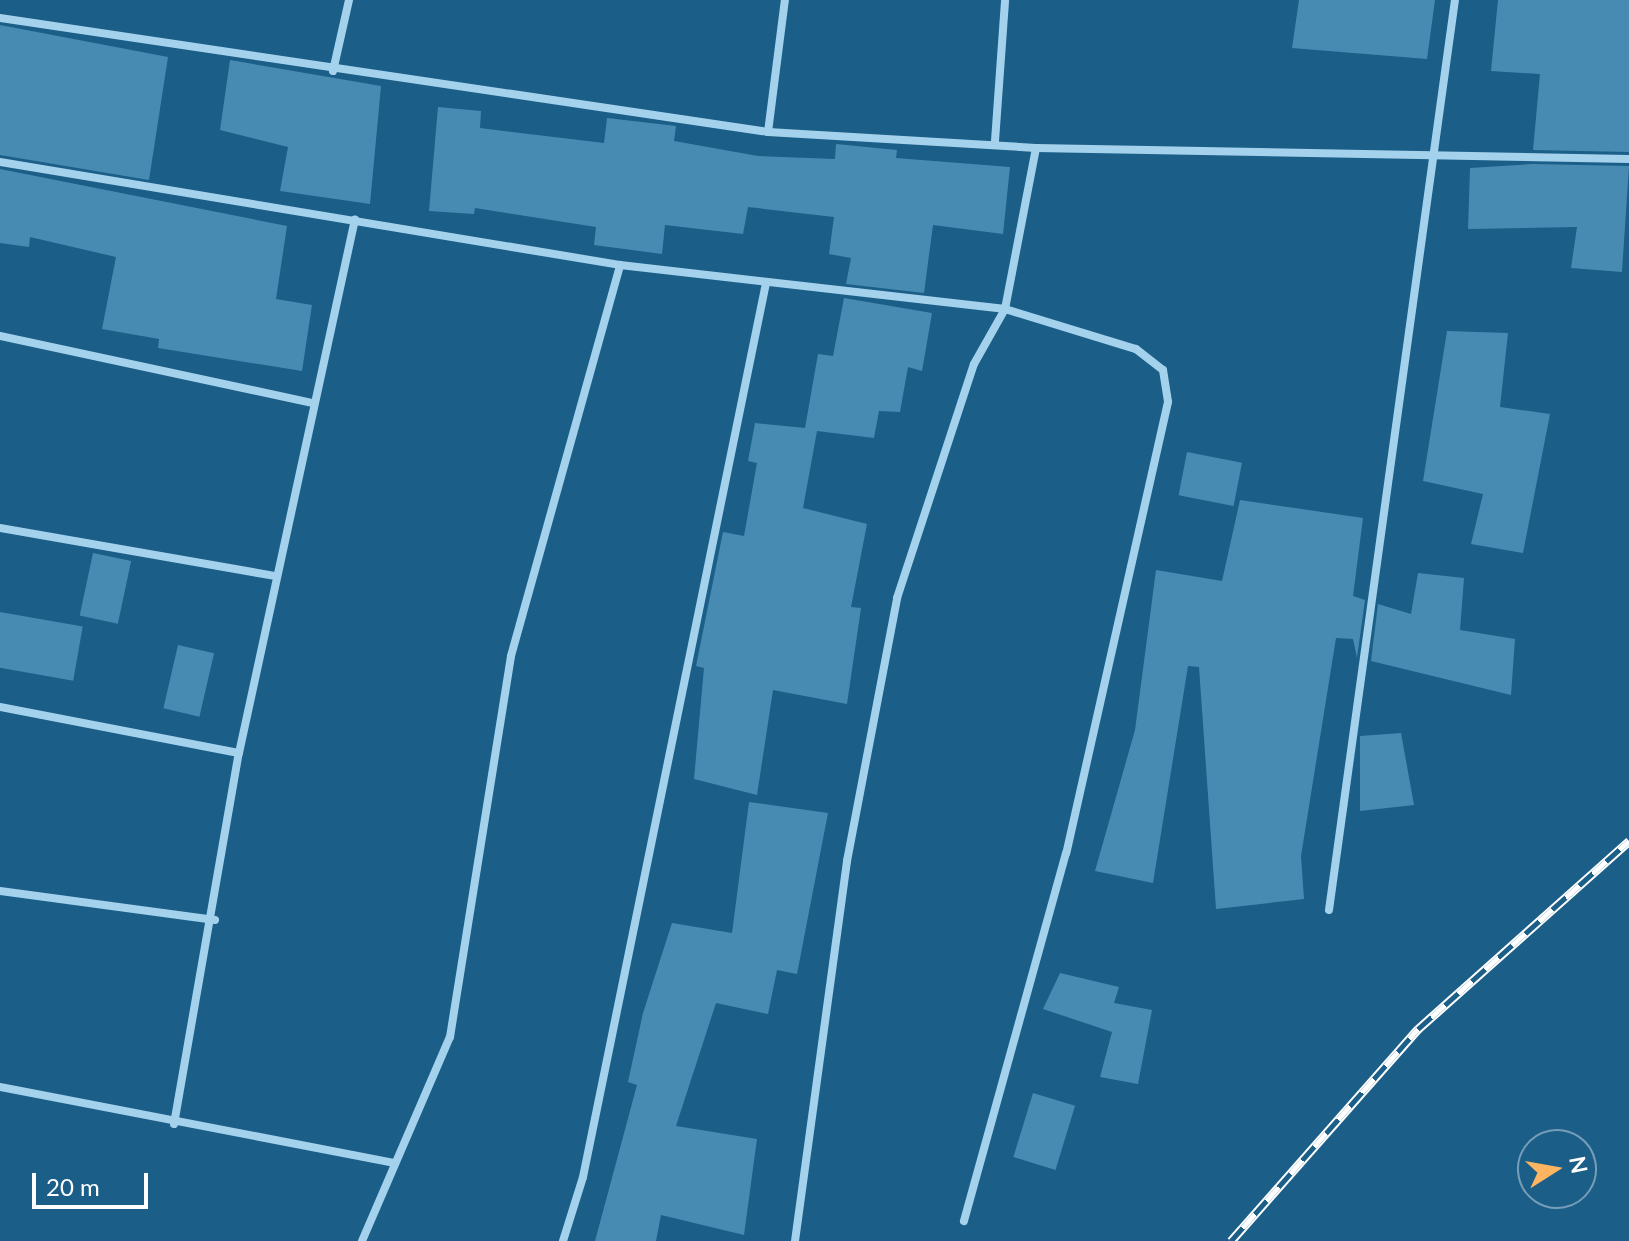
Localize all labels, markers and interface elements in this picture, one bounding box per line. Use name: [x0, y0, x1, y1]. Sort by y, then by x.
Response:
north arrow: [1517, 1129, 1597, 1209]
text: N: [1564, 1154, 1594, 1176]
scale bar: [36, 1157, 152, 1207]
text: 20 m: [46, 1172, 100, 1201]

